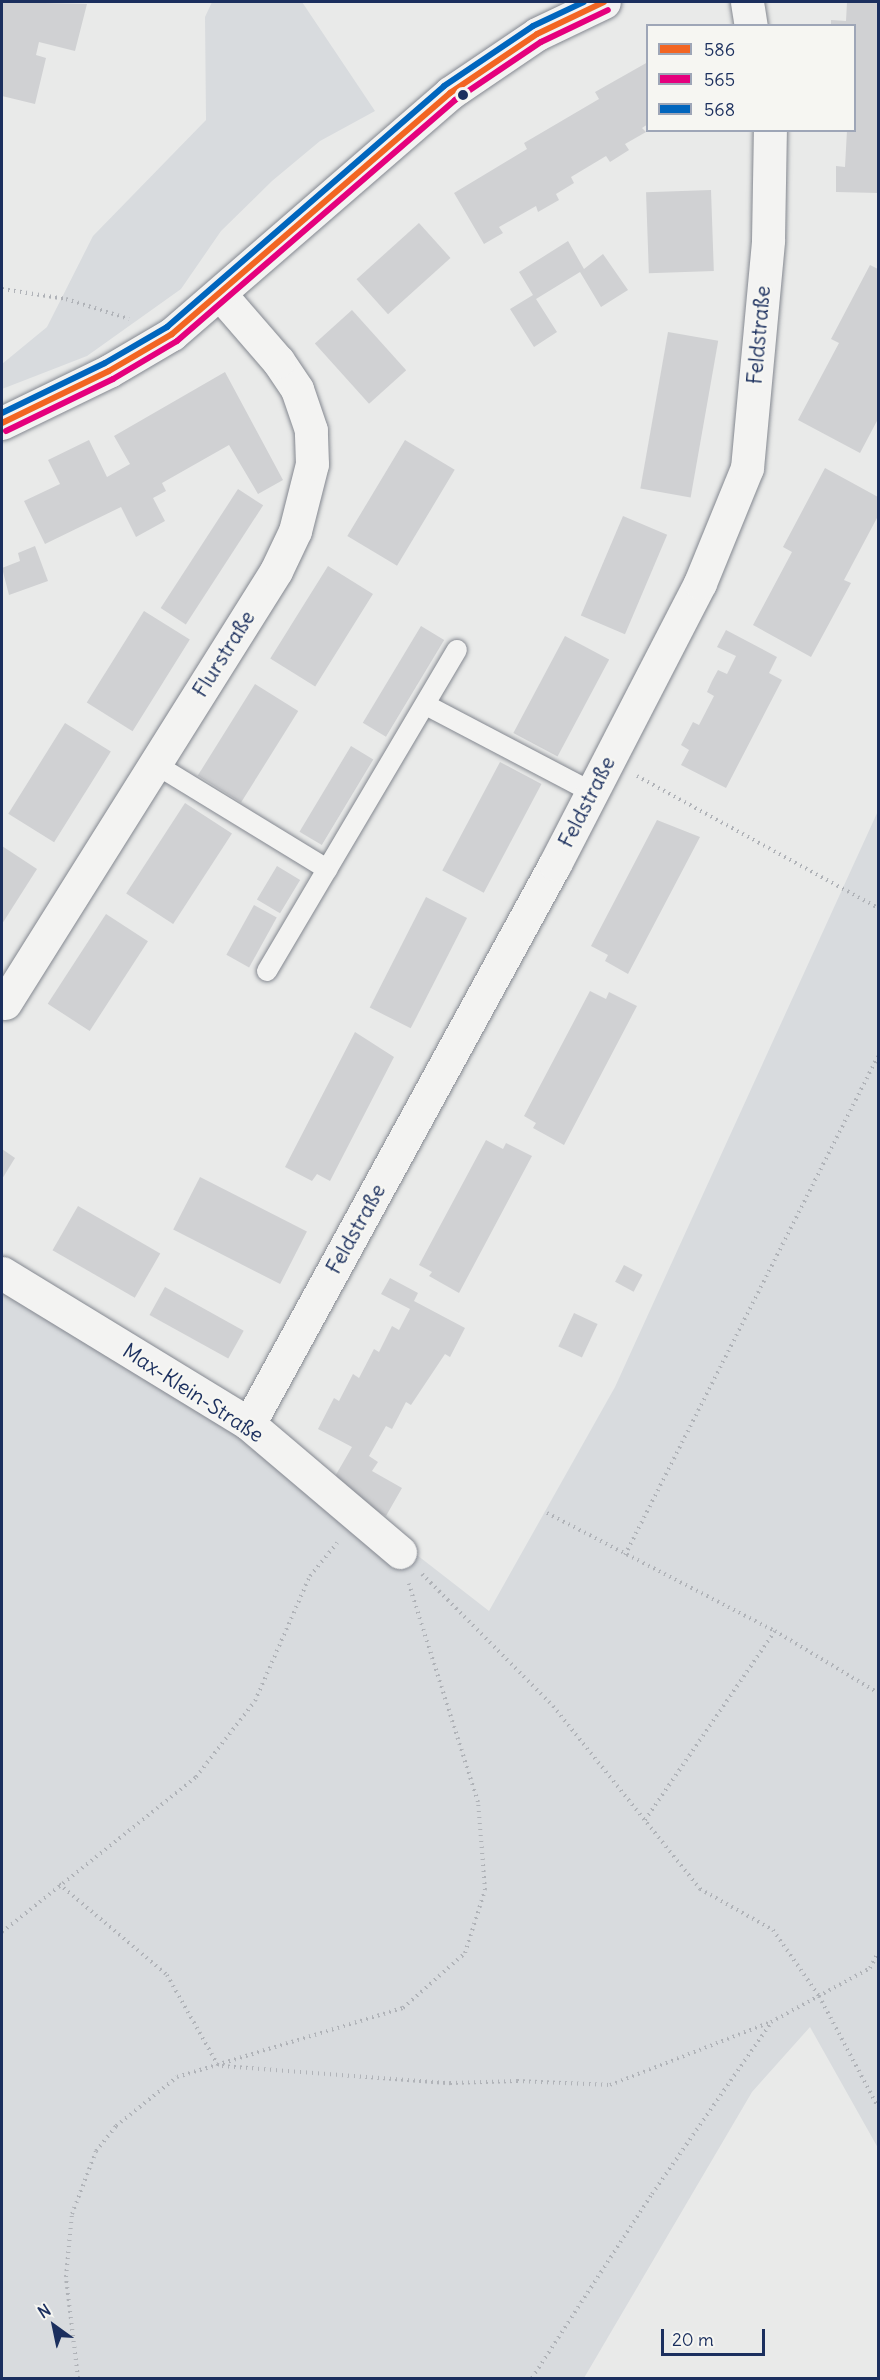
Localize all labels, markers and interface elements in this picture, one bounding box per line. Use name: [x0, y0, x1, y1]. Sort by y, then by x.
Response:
legend: [646, 24, 856, 132]
text: 586: [704, 38, 735, 61]
text: 565: [704, 68, 735, 91]
unlabelled marker: [457, 89, 469, 101]
text: 568: [704, 98, 735, 121]
street label: Feldstraße: [742, 285, 776, 385]
street label: Flurstraße: [188, 606, 260, 702]
street label: Feldstraße: [553, 752, 621, 852]
street label: Feldstraße: [321, 1180, 391, 1278]
street label: Max-Klein-Straße: [118, 1338, 268, 1448]
north arrow: [24, 2296, 84, 2356]
text: N: [34, 2300, 54, 2322]
scale bar: [664, 2317, 768, 2355]
text: 20 m: [672, 2328, 714, 2351]

